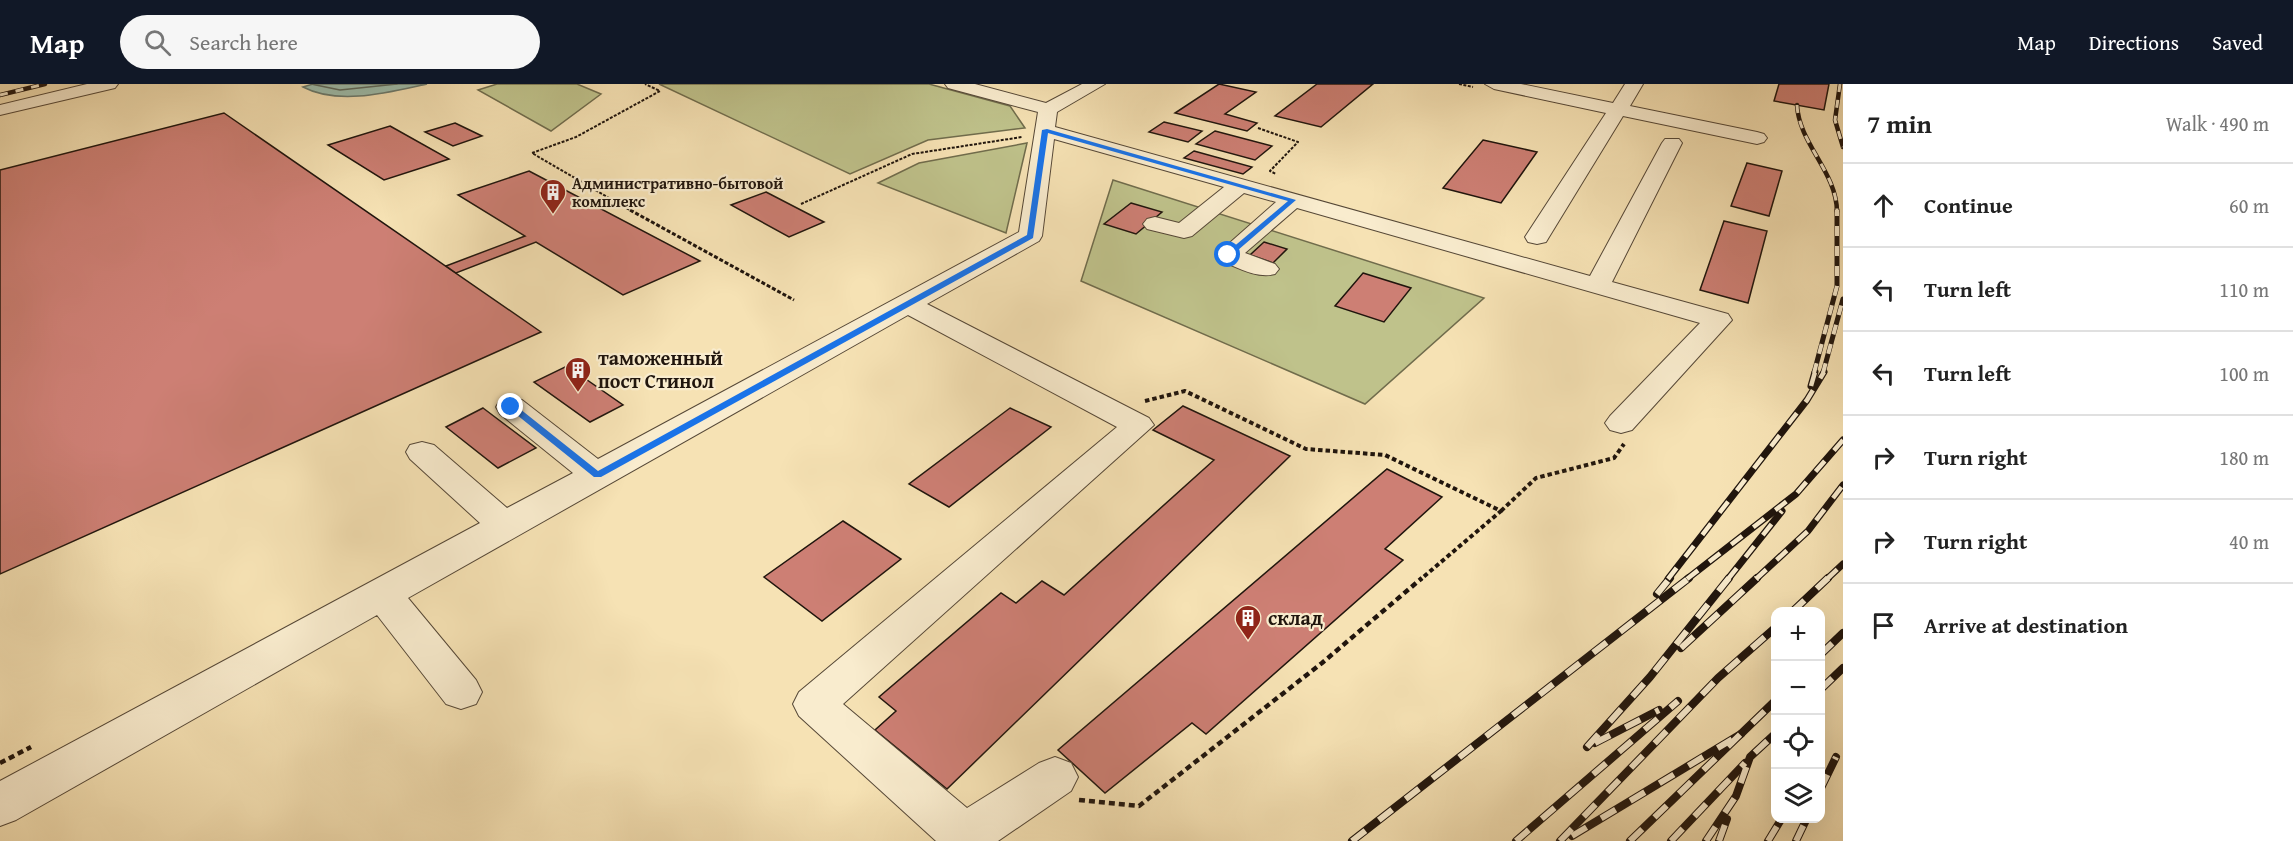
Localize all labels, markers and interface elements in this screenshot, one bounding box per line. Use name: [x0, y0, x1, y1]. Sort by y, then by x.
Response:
search box: [120, 15, 540, 69]
text: Map: [30, 22, 84, 63]
icon: search: [141, 26, 174, 59]
text: Search here: [189, 26, 298, 58]
text: Map: [2017, 27, 2056, 58]
text: Directions: [2089, 27, 2179, 58]
text: Saved: [2212, 27, 2263, 58]
text: 7 min: [1867, 104, 1932, 143]
text: Walk · 490 m: [2166, 109, 2269, 138]
place label: Административно-бытовой комплекс: [572, 171, 783, 213]
building icon: Административно-бытовой комплекс: [538, 177, 568, 215]
icon: ahead: [1867, 189, 1900, 222]
text: Continue: [1924, 189, 2013, 221]
text: 60 m: [2229, 191, 2269, 220]
route start: [1214, 241, 1240, 267]
icon: left: [1867, 273, 1900, 306]
text: Turn left: [1924, 273, 2011, 305]
text: 110 m: [2219, 275, 2269, 304]
place label: таможенный пост Стинол: [598, 343, 723, 395]
building icon: таможенный пост Стинол: [563, 355, 593, 393]
icon: left: [1867, 357, 1900, 390]
text: Turn left: [1924, 357, 2011, 389]
text: 100 m: [2219, 359, 2269, 388]
route end: [497, 393, 523, 419]
icon: right: [1867, 441, 1900, 474]
text: Turn right: [1924, 441, 2027, 473]
text: 180 m: [2219, 443, 2269, 472]
icon: right: [1867, 525, 1900, 558]
text: Turn right: [1924, 525, 2027, 557]
text: 40 m: [2229, 527, 2269, 556]
building icon: склад: [1233, 603, 1263, 641]
place label: склад: [1268, 603, 1323, 632]
map controls: [1771, 607, 1825, 823]
button: +: [1771, 607, 1825, 661]
icon: arrive: [1867, 609, 1900, 642]
text: Arrive at destination: [1924, 609, 2128, 641]
button: −: [1771, 661, 1825, 715]
button: locate: [1771, 715, 1825, 769]
button: layers: [1771, 769, 1825, 823]

